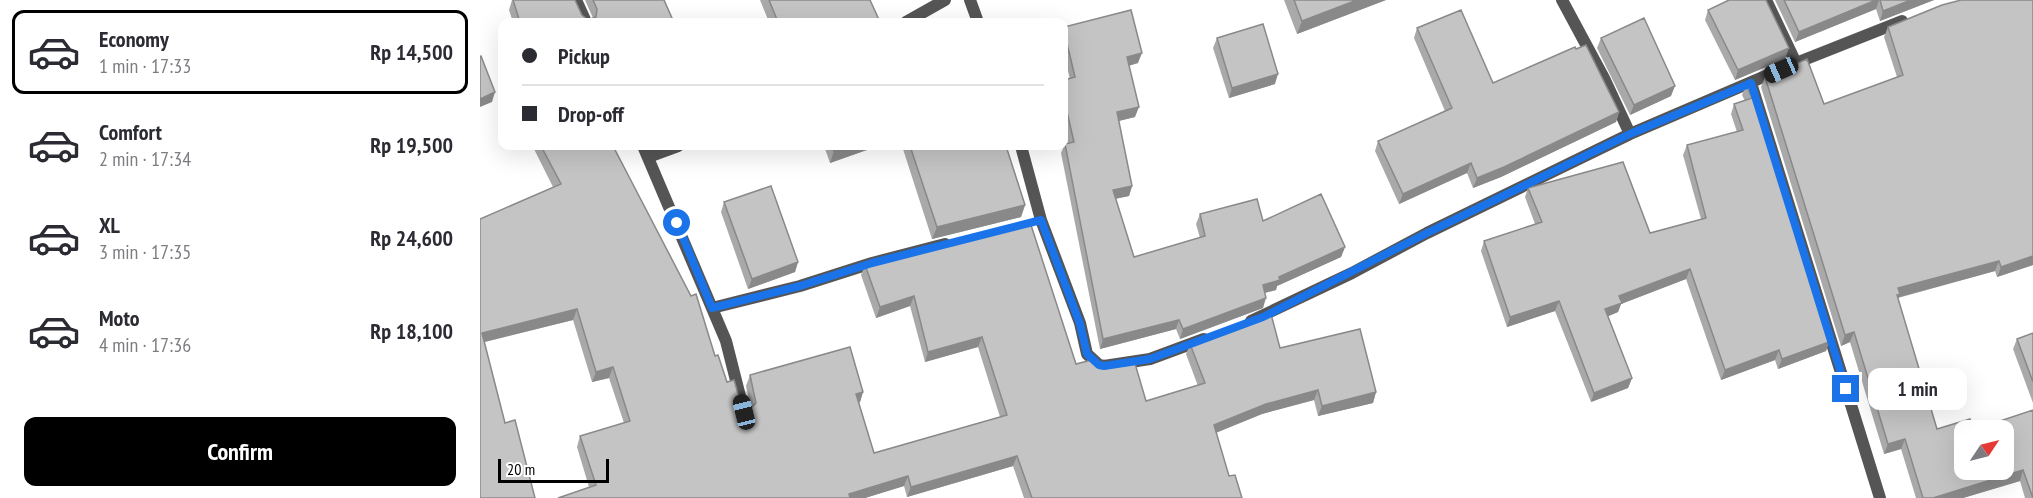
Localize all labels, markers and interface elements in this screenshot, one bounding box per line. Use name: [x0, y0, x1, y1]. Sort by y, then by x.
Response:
icon: car: [27, 25, 81, 79]
text: Economy: [99, 25, 169, 53]
text: Rp 14,500: [370, 38, 453, 66]
text: Pickup: [558, 42, 610, 70]
text: 1 min · 17:33: [99, 53, 191, 79]
car: [1761, 54, 1801, 86]
text: Drop-off: [558, 100, 624, 128]
icon: car: [27, 118, 81, 172]
text: Comfort: [99, 118, 162, 146]
text: Rp 19,500: [370, 131, 453, 159]
text: 2 min · 17:34: [99, 146, 191, 172]
route start: [663, 209, 690, 236]
icon: car: [27, 211, 81, 265]
text: XL: [99, 211, 120, 239]
text: Rp 24,600: [370, 224, 453, 252]
text: 3 min · 17:35: [99, 239, 191, 265]
icon: car: [27, 304, 81, 358]
text: Moto: [99, 304, 140, 332]
text: Rp 18,100: [370, 317, 453, 345]
text: 4 min · 17:36: [99, 332, 191, 358]
callout: 1 min: [1867, 368, 1966, 410]
route end: [1832, 375, 1859, 402]
text: 1 min: [1897, 376, 1938, 402]
car: [731, 392, 757, 432]
button: Confirm: [24, 417, 456, 486]
north arrow: [1954, 420, 2014, 480]
map controls: [1954, 420, 2014, 480]
scale bar: [498, 456, 609, 484]
text: 20 m: [507, 459, 535, 479]

